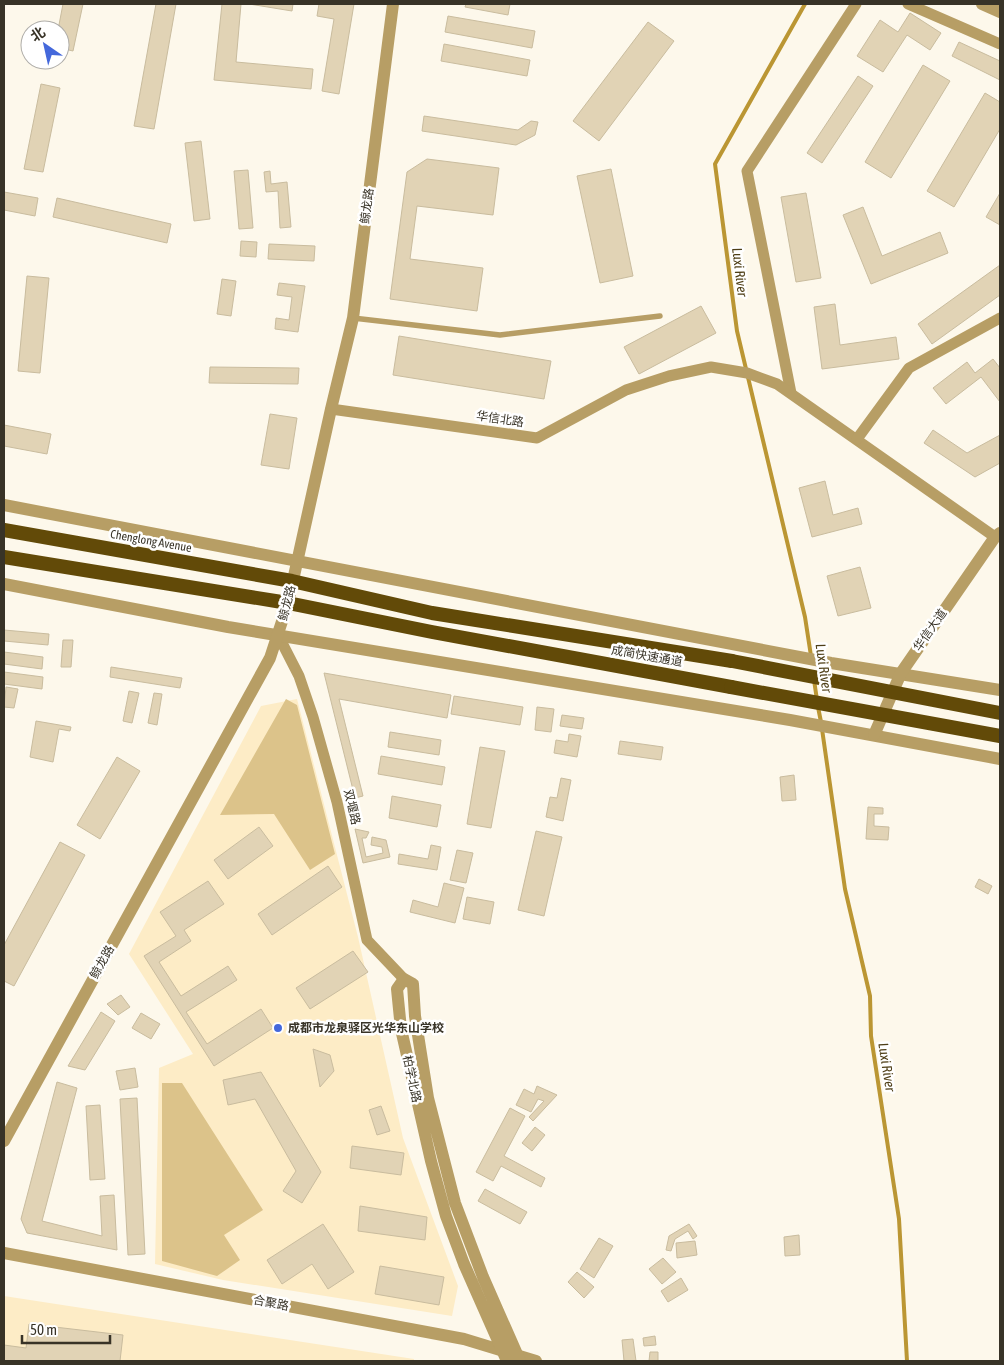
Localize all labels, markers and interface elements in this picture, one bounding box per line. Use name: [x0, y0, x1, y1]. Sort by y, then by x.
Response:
north arrow: [20, 20, 70, 70]
text: 北: [27, 24, 48, 45]
street label: 鲸龙路: [358, 187, 376, 225]
water label: Luxi River: [729, 247, 751, 298]
street label: 华信北路: [475, 409, 525, 429]
street label: Chenglong Avenue: [109, 527, 193, 555]
street label: 鲸龙路: [276, 584, 298, 622]
street label: 华信大道: [910, 606, 950, 654]
water label: Luxi River: [813, 642, 835, 694]
street label: 成简快速通道: [610, 643, 684, 669]
street label: 双堰路: [341, 788, 363, 826]
street label: 鲸龙路: [87, 943, 117, 981]
place label: 成都市龙泉驿区光华东山学校: [288, 1021, 444, 1035]
marker: 成都市龙泉驿区光华东山学校: [272, 1022, 284, 1034]
water label: Luxi River: [875, 1041, 899, 1093]
street label: 柏学北路: [400, 1054, 424, 1104]
street label: 合聚路: [252, 1293, 290, 1313]
scale bar: [22, 1312, 110, 1344]
text: 50 m: [30, 1321, 57, 1338]

